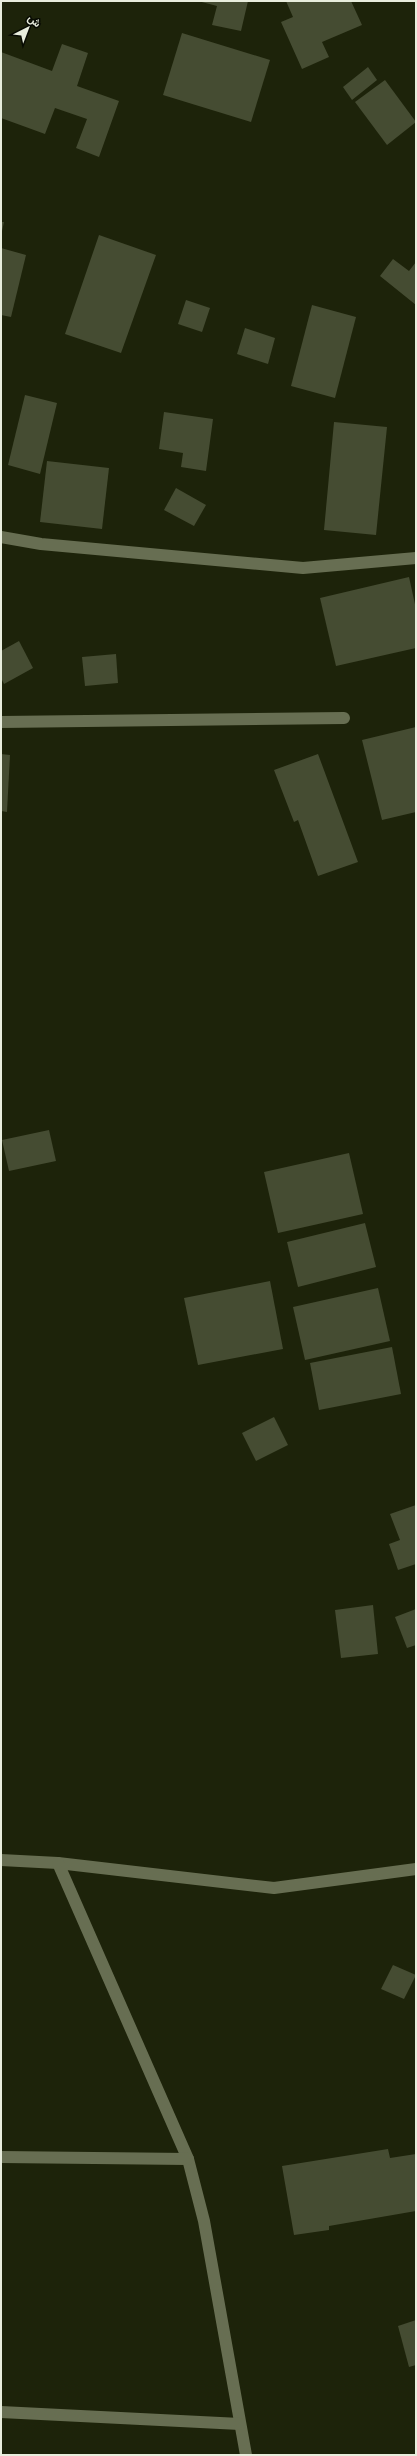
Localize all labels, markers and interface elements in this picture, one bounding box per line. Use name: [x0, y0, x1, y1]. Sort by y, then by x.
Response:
north arrow: [8, 8, 48, 48]
text: ش: [25, 11, 44, 30]

